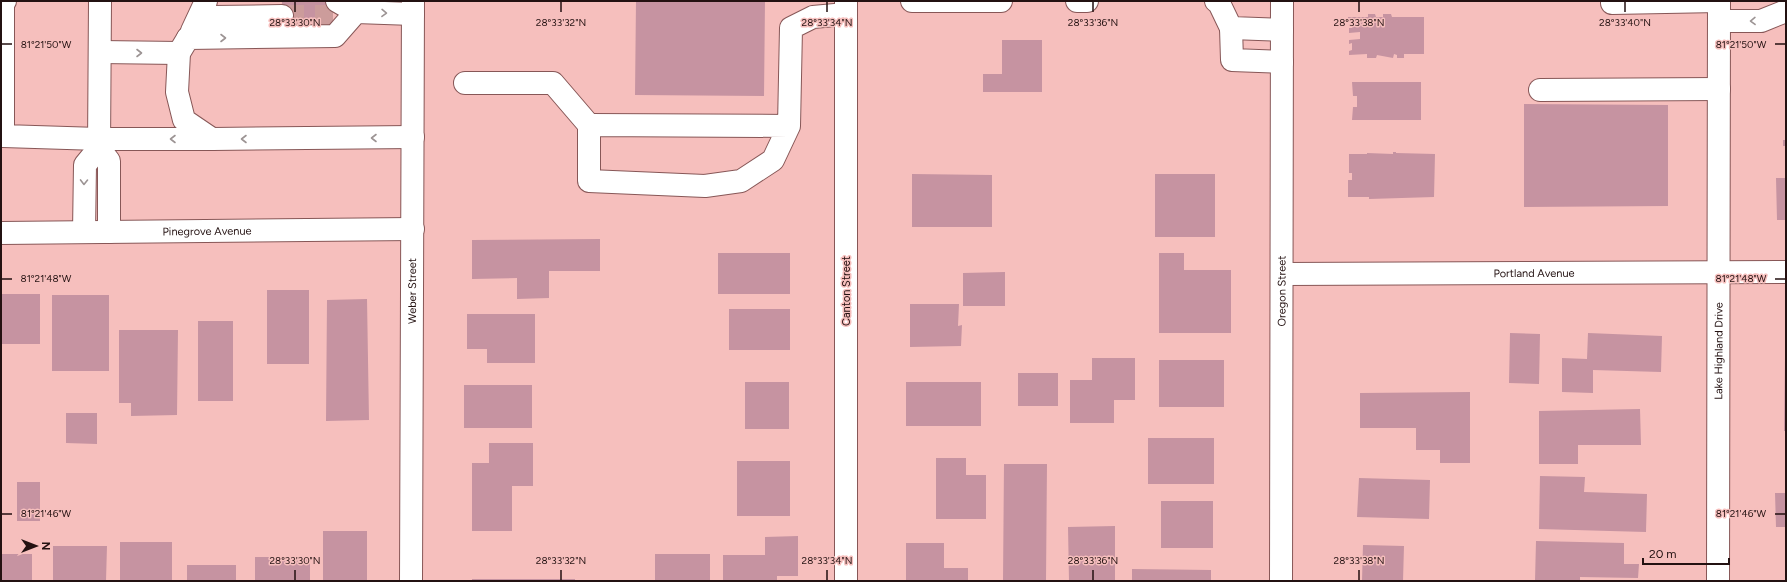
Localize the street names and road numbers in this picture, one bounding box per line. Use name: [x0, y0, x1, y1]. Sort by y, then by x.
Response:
street label: Pinegrove Avenue: [162, 225, 252, 238]
street label: Canton Street: [840, 256, 853, 326]
street label: Oregon Street: [1275, 256, 1289, 326]
street label: Weber Street: [406, 258, 419, 324]
street label: Portland Avenue: [1493, 267, 1575, 280]
street label: Lake Highland Drive: [1712, 302, 1725, 400]

